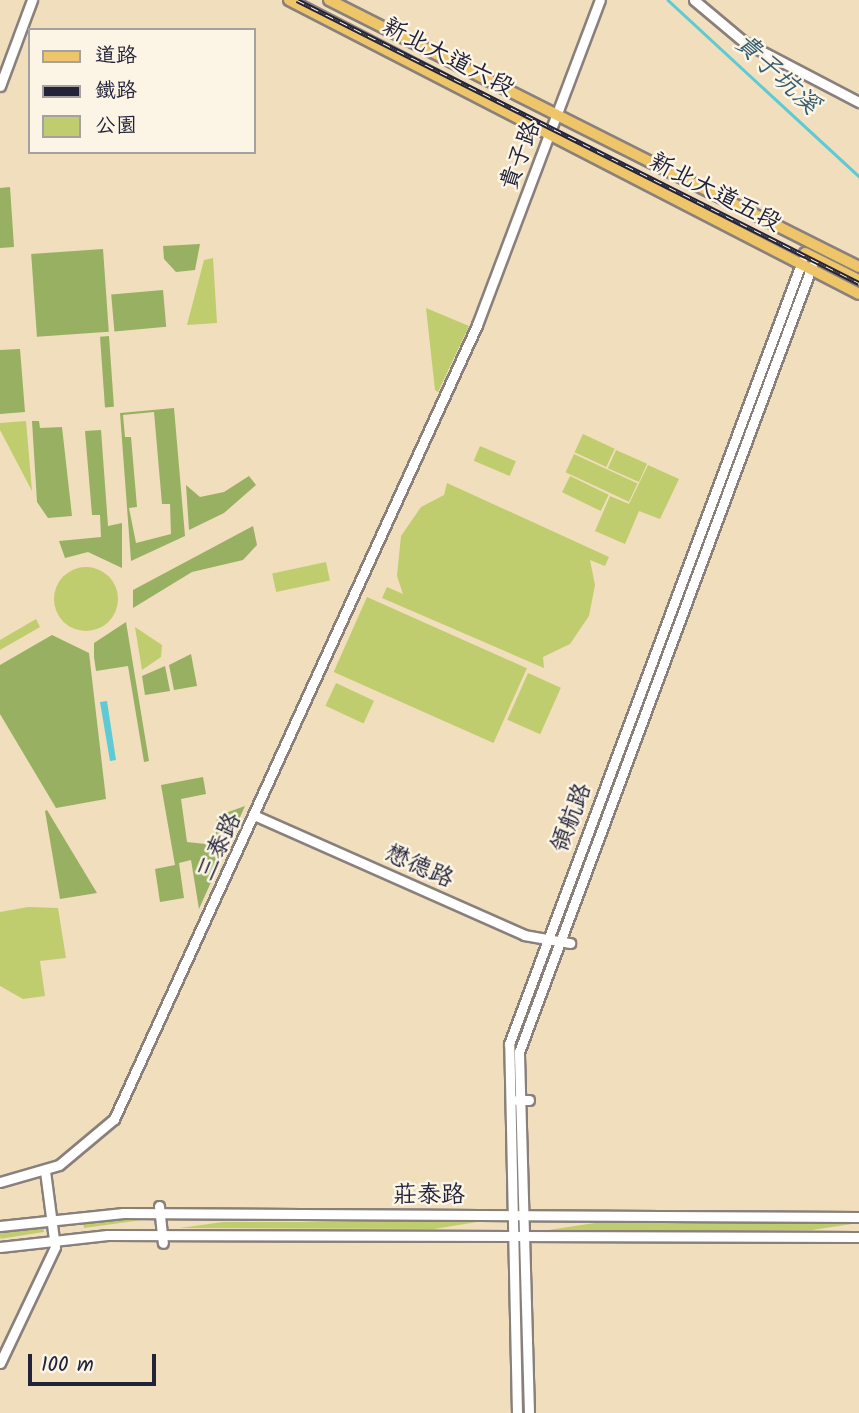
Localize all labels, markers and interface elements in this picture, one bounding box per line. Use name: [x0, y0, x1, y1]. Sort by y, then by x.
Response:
street label: 新北大道六段: [377, 12, 519, 104]
legend: [28, 28, 256, 154]
water label: 貴子坑溪: [727, 28, 825, 122]
text: 道路: [95, 40, 137, 73]
text: 鐵路: [95, 75, 137, 108]
text: 公園: [95, 110, 137, 143]
street label: 貴子路: [495, 117, 547, 195]
street label: 新北大道五段: [644, 147, 786, 239]
street label: 領航路: [546, 779, 598, 857]
street label: 三泰路: [192, 808, 248, 886]
street label: 懋德路: [380, 839, 458, 895]
street label: 莊泰路: [393, 1182, 465, 1210]
scale bar: [32, 1340, 159, 1384]
text: 100 m: [41, 1349, 94, 1382]

